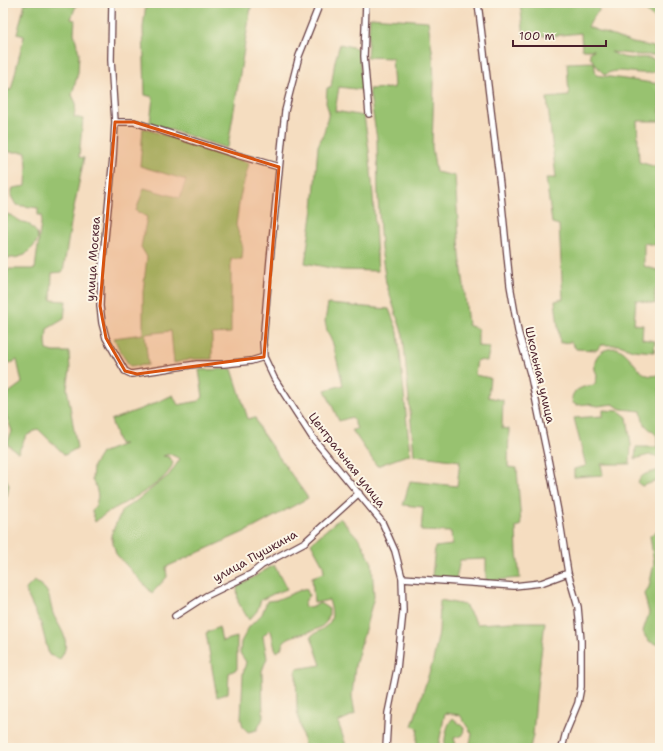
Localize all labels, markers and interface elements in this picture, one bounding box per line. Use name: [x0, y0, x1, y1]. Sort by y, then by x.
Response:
scale bar: [513, 22, 606, 48]
text: 100 m: [519, 28, 555, 44]
street label: улица Москва: [82, 215, 104, 302]
street label: Школьная улица: [521, 325, 559, 425]
street label: Центральная улица: [305, 409, 390, 511]
street label: улица Пушкина: [210, 526, 301, 586]

